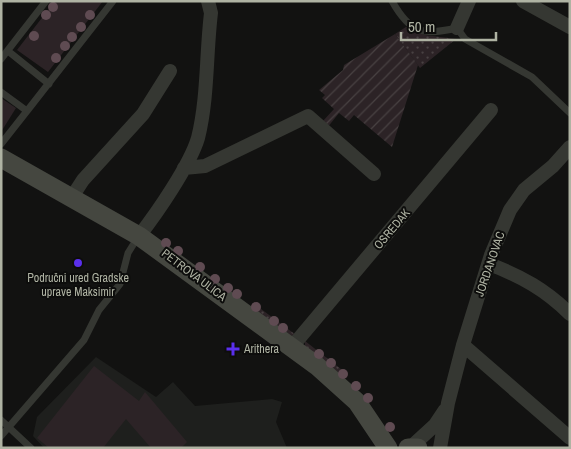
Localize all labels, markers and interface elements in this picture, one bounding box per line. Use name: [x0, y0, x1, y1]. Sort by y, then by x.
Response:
scale bar: [401, 10, 496, 42]
text: 50 m: [408, 16, 435, 37]
street label: OSREDAK: [370, 205, 414, 253]
street label: JORDANOVAC: [471, 229, 509, 299]
street label: PETROVA ULICA: [158, 245, 230, 305]
marker: Područni ured Gradske uprave Maksimir: [72, 257, 84, 269]
place label: Područni ured Gradske uprave Maksimir: [27, 270, 129, 300]
place label: Arithera: [243, 341, 280, 357]
marker: Arithera: [226, 342, 240, 356]

